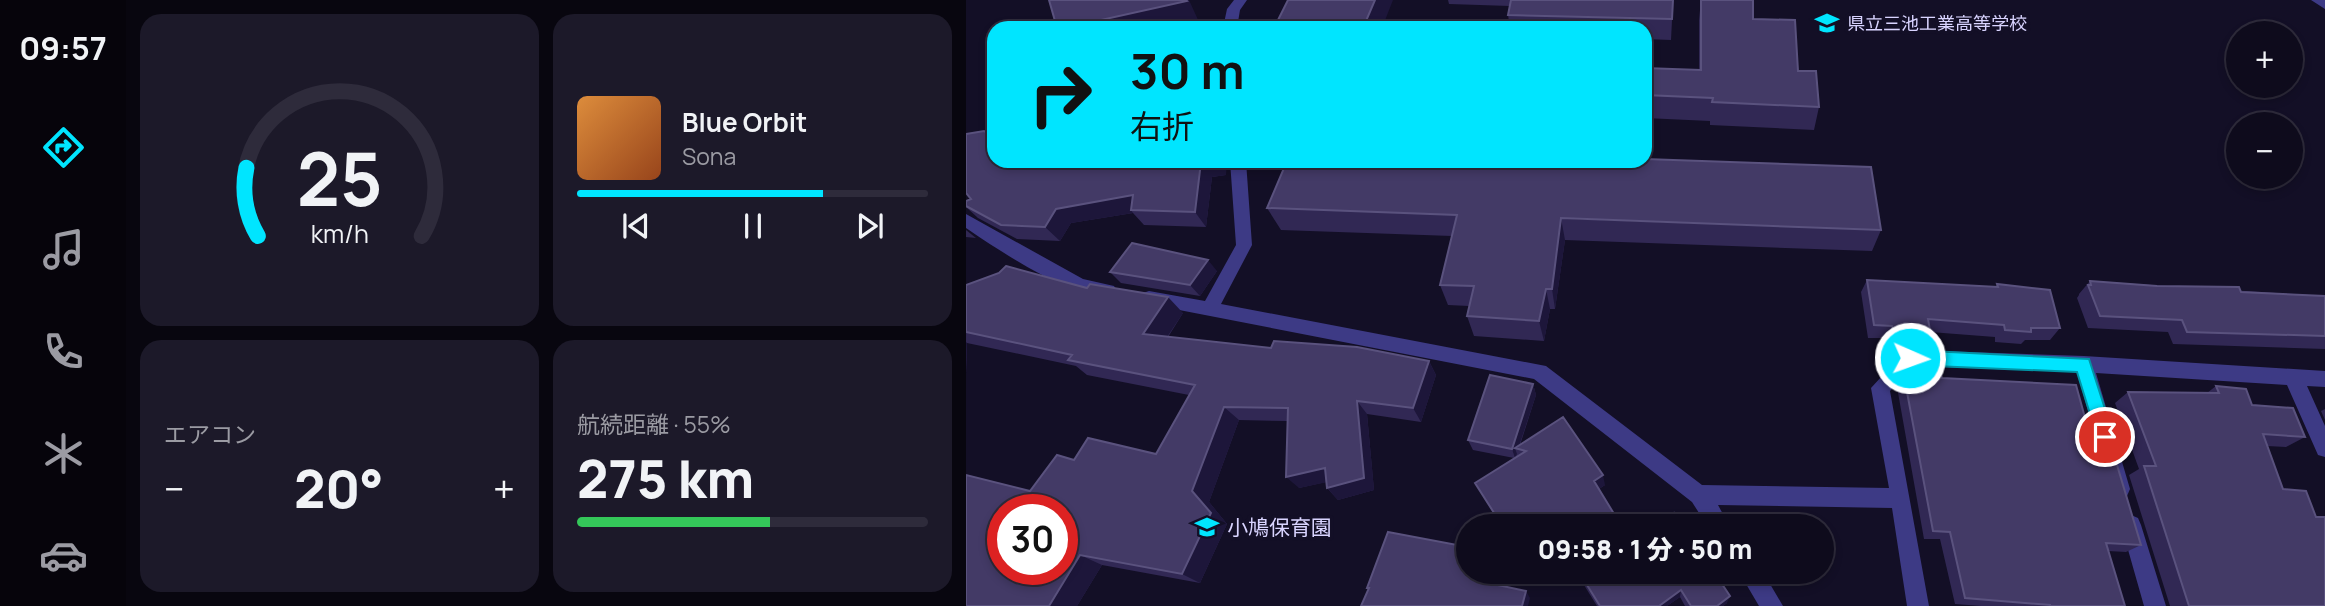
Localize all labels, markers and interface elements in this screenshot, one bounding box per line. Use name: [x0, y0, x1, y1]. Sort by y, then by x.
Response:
school or university icon: 県立三池工業高等学校: [1813, 9, 1841, 37]
place label: 県立三池工業高等学校: [1847, 11, 2027, 35]
map controls: [2226, 21, 2303, 189]
button: +: [2226, 21, 2303, 98]
text: 09:57: [19, 26, 107, 70]
text: 30 m: [1130, 37, 1245, 104]
icon: right: [1015, 49, 1106, 140]
text: Blue Orbit: [682, 104, 807, 140]
text: 右折: [1130, 104, 1194, 148]
button: −: [2226, 112, 2303, 189]
icon: directions: [39, 123, 88, 172]
text: 25: [296, 129, 383, 229]
text: Sona: [682, 140, 736, 172]
icon: previous: [617, 207, 655, 245]
icon: pause: [734, 207, 772, 245]
icon: next: [851, 207, 889, 245]
text: km/h: [310, 216, 369, 251]
icon: music: [39, 225, 88, 274]
position arrow: [1873, 321, 1947, 395]
icon: phone: [39, 327, 88, 376]
pin: [2075, 407, 2135, 467]
text: 航続距離 · 55%: [577, 408, 731, 440]
text: エアコン: [164, 418, 256, 450]
icon: arrive: [2086, 418, 2124, 456]
icon: climate: [39, 429, 88, 478]
text: 275 km: [577, 443, 754, 514]
text: 20°: [294, 453, 384, 524]
text: −: [164, 462, 185, 514]
text: +: [493, 462, 515, 514]
speed limit sign: 30: [987, 494, 1078, 585]
school or university icon: 小鳩保育園: [1193, 513, 1221, 541]
place label: 小鳩保育園: [1227, 513, 1332, 541]
icon: car: [39, 531, 88, 580]
text: 09:58 · 1 分 · 50 m: [1538, 531, 1752, 567]

